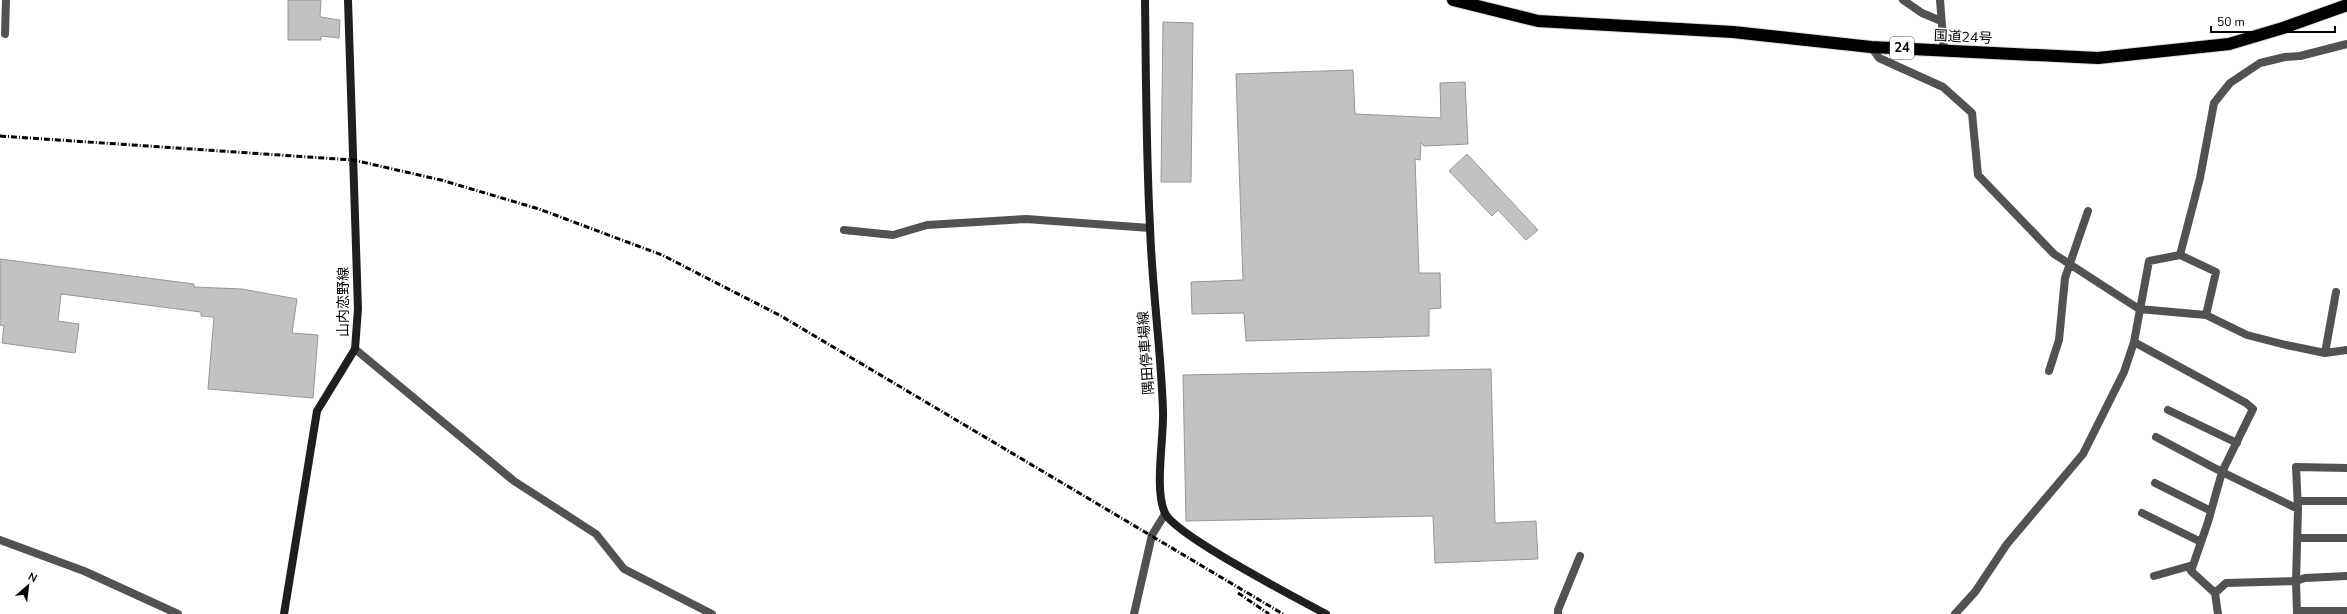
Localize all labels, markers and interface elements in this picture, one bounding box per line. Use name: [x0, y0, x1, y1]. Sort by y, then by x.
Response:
scale bar: [2211, 8, 2335, 34]
text: 50 m: [2217, 14, 2245, 30]
street label: 国道24号: [1933, 26, 1993, 48]
road number: 24: [1890, 37, 1914, 59]
street label: 山内恋野線: [334, 267, 353, 337]
street label: 隅田停車場線: [1134, 310, 1158, 396]
north arrow: [8, 566, 48, 606]
text: N: [25, 569, 40, 586]

